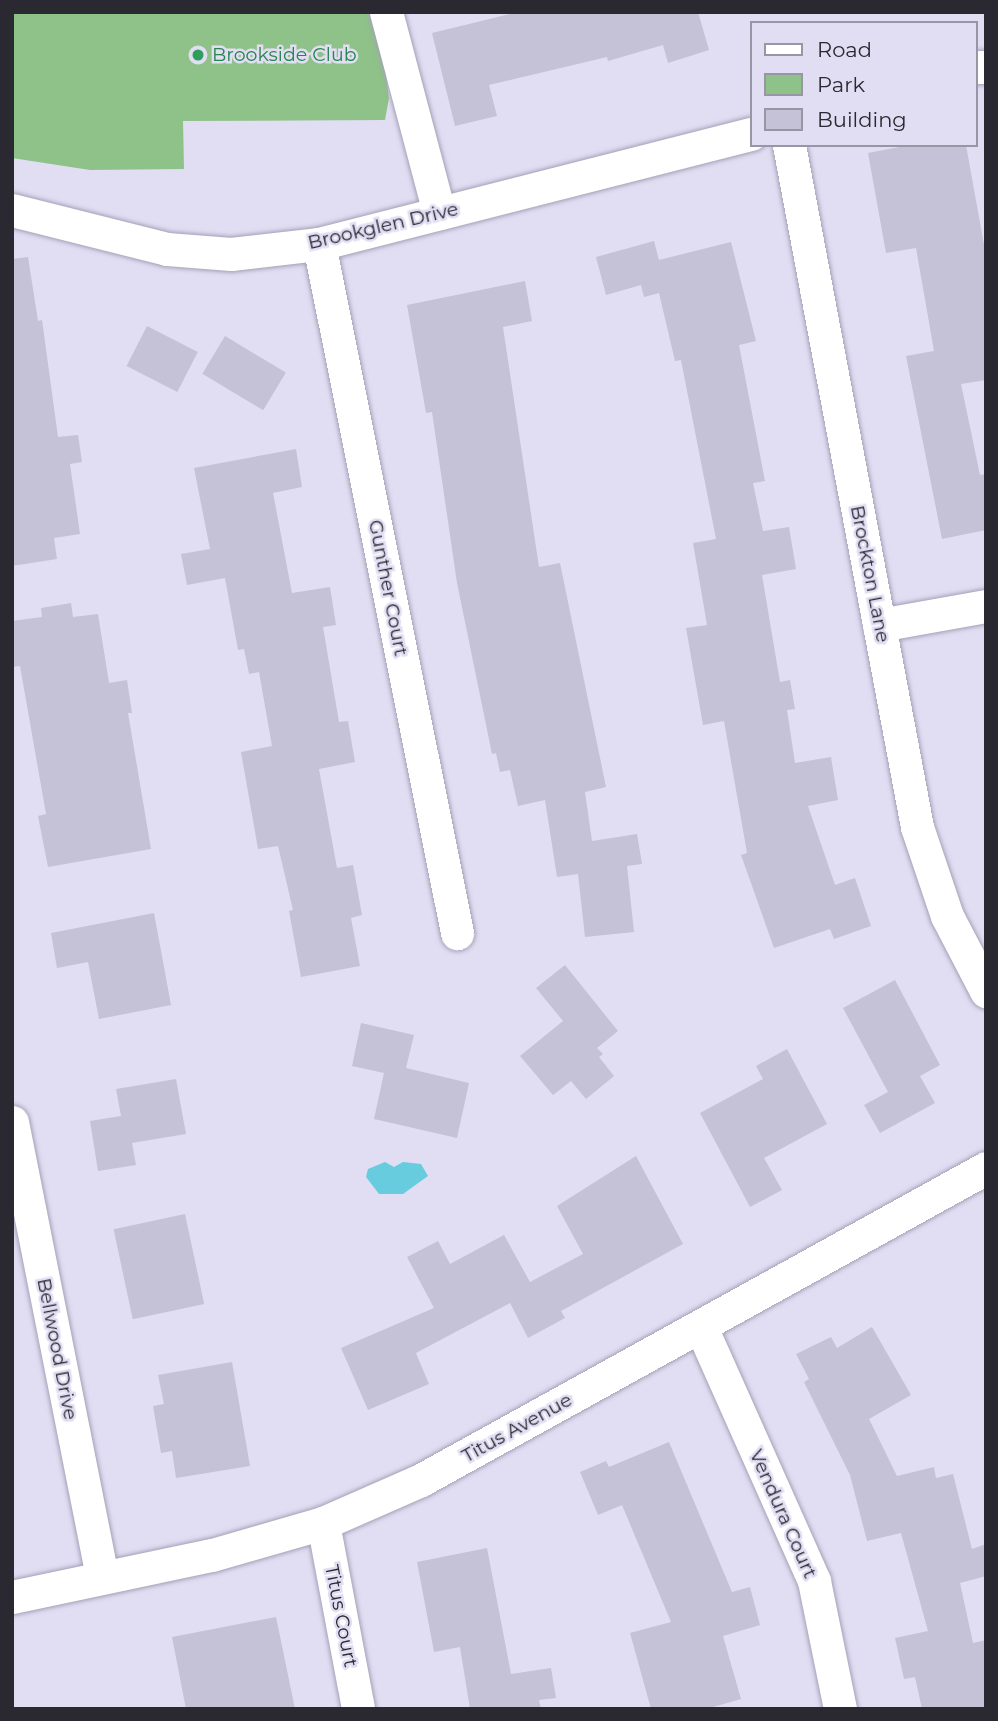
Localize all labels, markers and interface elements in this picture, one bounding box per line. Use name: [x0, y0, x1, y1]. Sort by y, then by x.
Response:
legend: [750, 21, 977, 147]
text: Road: [817, 37, 872, 62]
place label: Brookside Club: [212, 44, 357, 66]
marker: Brookside Club: [190, 47, 206, 63]
text: Park: [817, 72, 865, 97]
text: Building: [817, 107, 907, 132]
street label: Brookglen Drive: [306, 198, 460, 254]
street label: Brockton Lane: [846, 503, 894, 645]
street label: Gunther Court: [364, 518, 412, 658]
street label: Bellwood Drive: [32, 1276, 82, 1422]
street label: Titus Avenue: [458, 1388, 576, 1468]
street label: Vendura Court: [744, 1446, 822, 1582]
street label: Titus Court: [320, 1563, 362, 1669]

